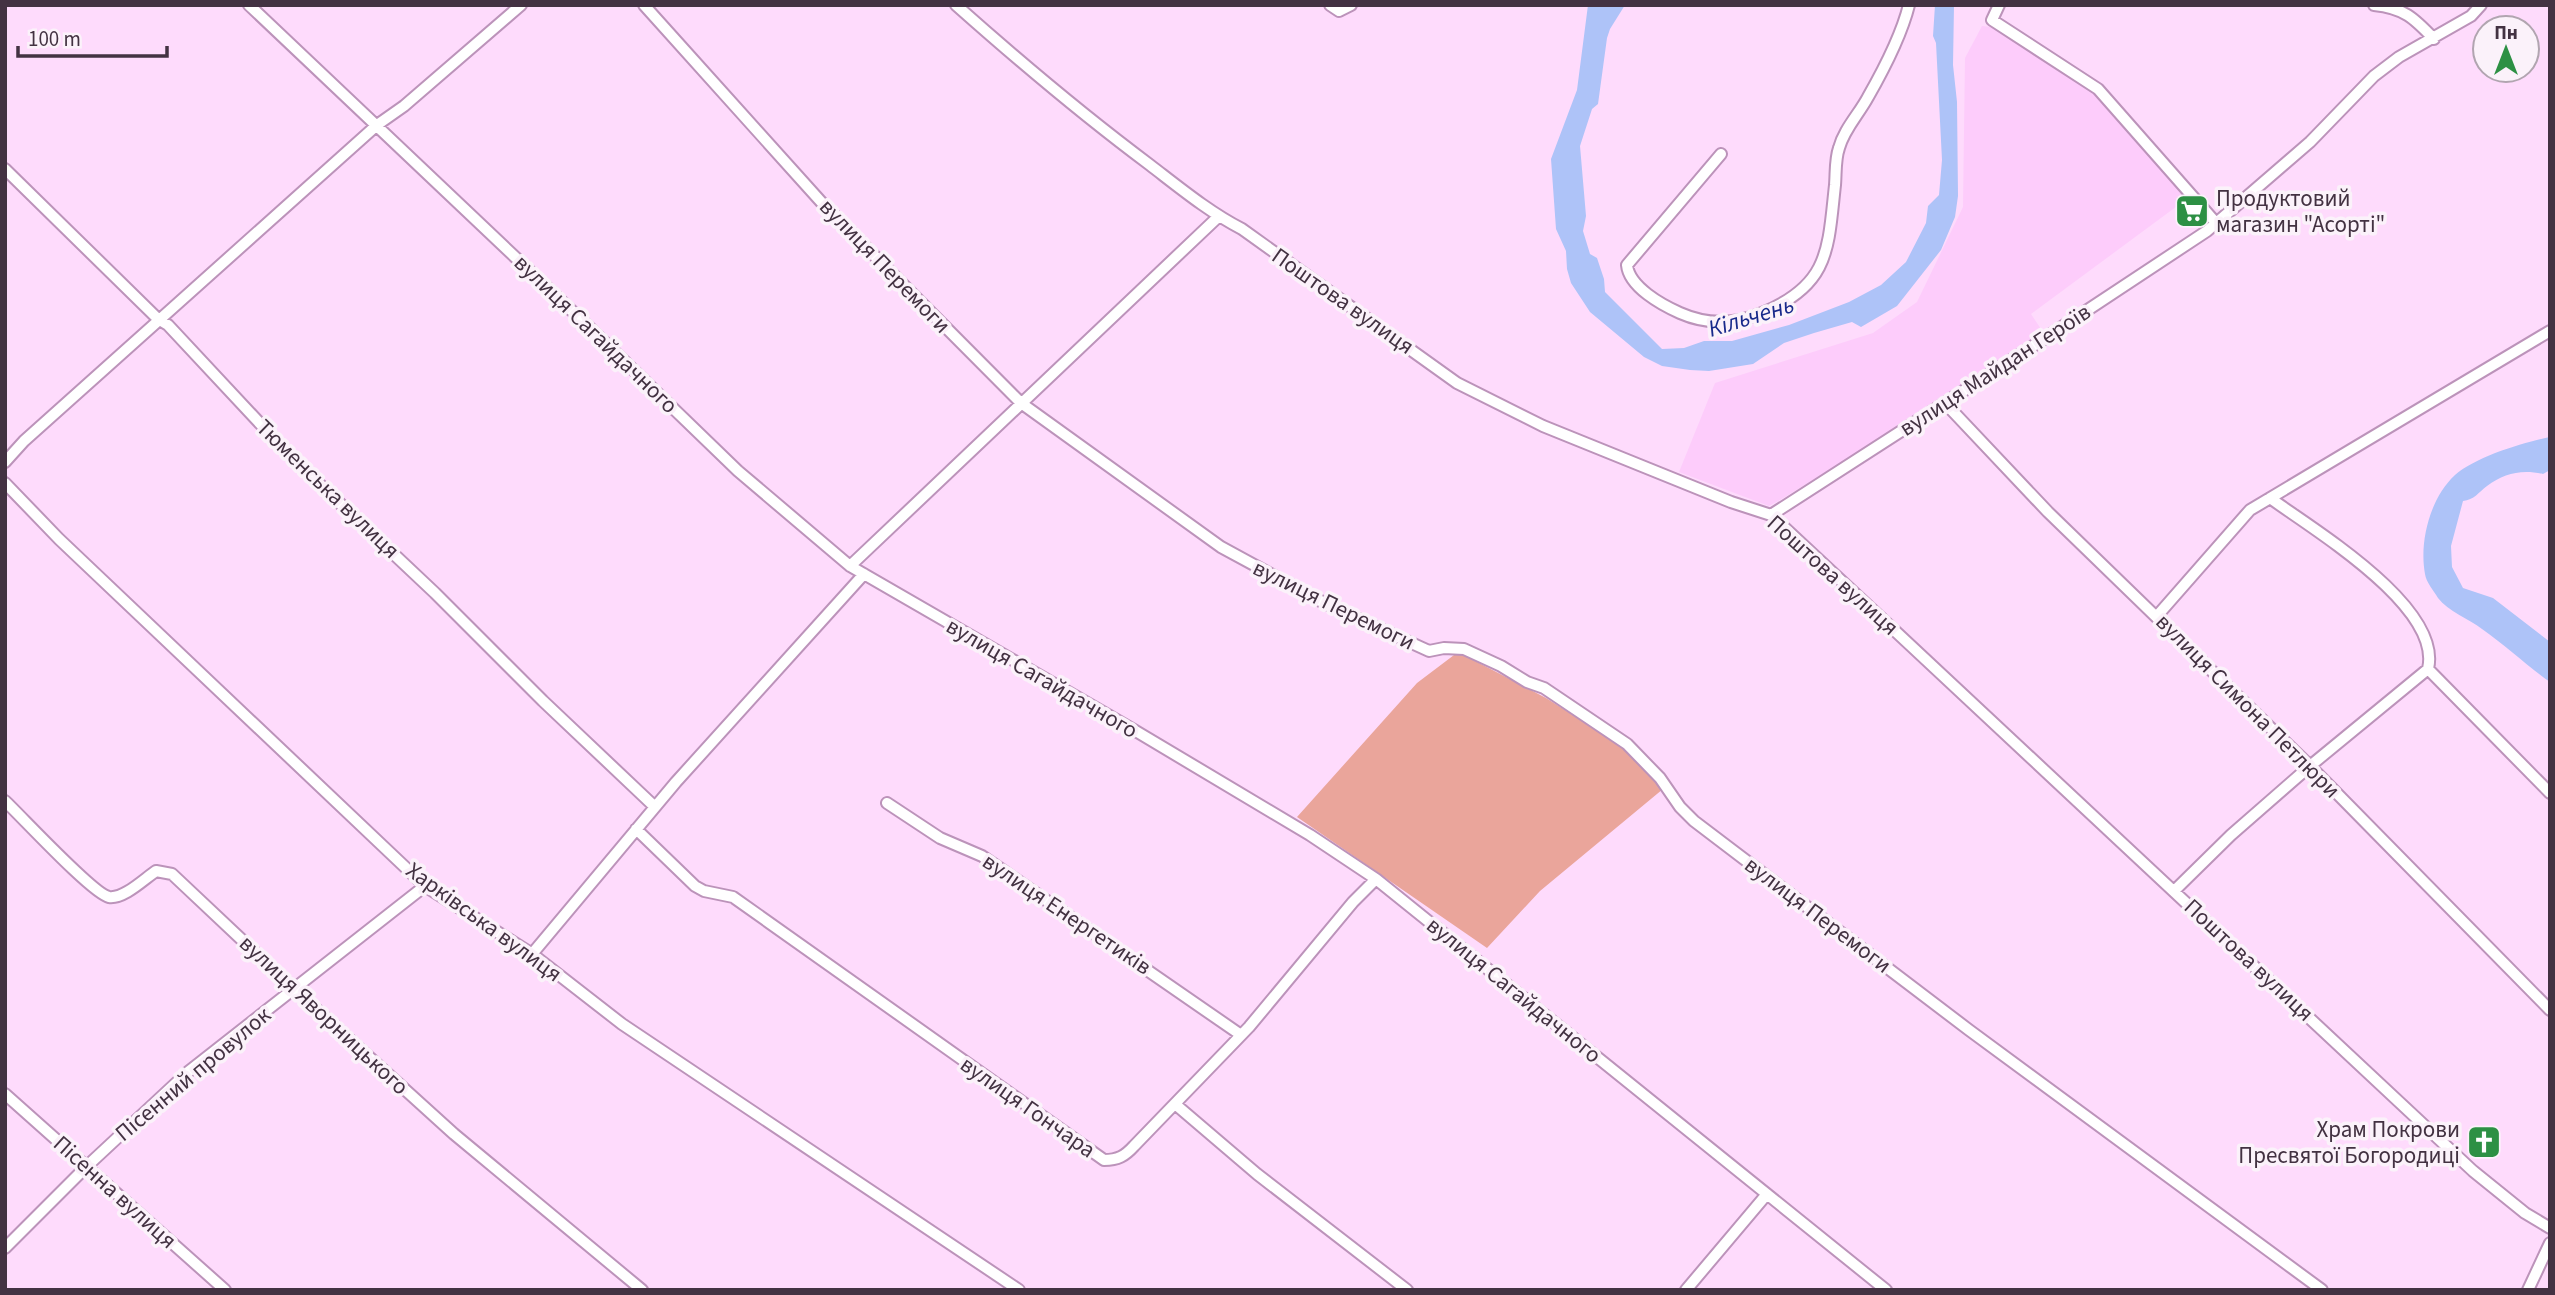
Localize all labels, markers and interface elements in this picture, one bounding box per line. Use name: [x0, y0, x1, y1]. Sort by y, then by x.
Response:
scale bar: [18, 14, 166, 58]
north arrow: [2471, 14, 2541, 84]
text: Пн: [2494, 20, 2518, 47]
text: 100 m: [28, 24, 81, 54]
place label: Продуктовий магазин "Асорті": [2216, 182, 2385, 241]
street label: вулиця Перемоги: [812, 191, 958, 341]
supermarket icon: Продуктовий магазин "Асорті": [2173, 192, 2211, 230]
street label: Поштова вулиця: [1265, 240, 1421, 362]
street label: вулиця Сагайдачного: [507, 247, 685, 421]
water label: Кільчень: [1704, 287, 1798, 347]
street label: вулиця Майдан Героїв: [1893, 296, 2097, 444]
street label: Тюменська вулиця: [249, 412, 407, 566]
street label: Поштова вулиця: [1760, 507, 1906, 643]
street label: вулиця Перемоги: [1247, 551, 1421, 659]
street label: вулиця Симона Петлюри: [2148, 606, 2348, 806]
street label: вулиця Сагайдачного: [940, 610, 1144, 746]
street label: вулиця Енергетиків: [976, 845, 1158, 983]
street label: вулиця Перемоги: [1738, 849, 1898, 981]
street label: Харківська вулиця: [399, 854, 569, 990]
street label: Поштова вулиця: [2177, 891, 2321, 1029]
street label: вулиця Сагайдачного: [1419, 909, 1609, 1071]
street label: вулиця Яворницького: [232, 927, 416, 1103]
street label: Пісенний провулок: [108, 998, 279, 1149]
street label: вулиця Гончара: [954, 1048, 1102, 1166]
place label: Храм Покрови Пресвятої Богородиці: [2238, 1113, 2460, 1172]
church icon: Храм Покрови Пресвятої Богородиці: [2465, 1123, 2503, 1161]
street label: Пісенна вулиця: [46, 1128, 184, 1256]

